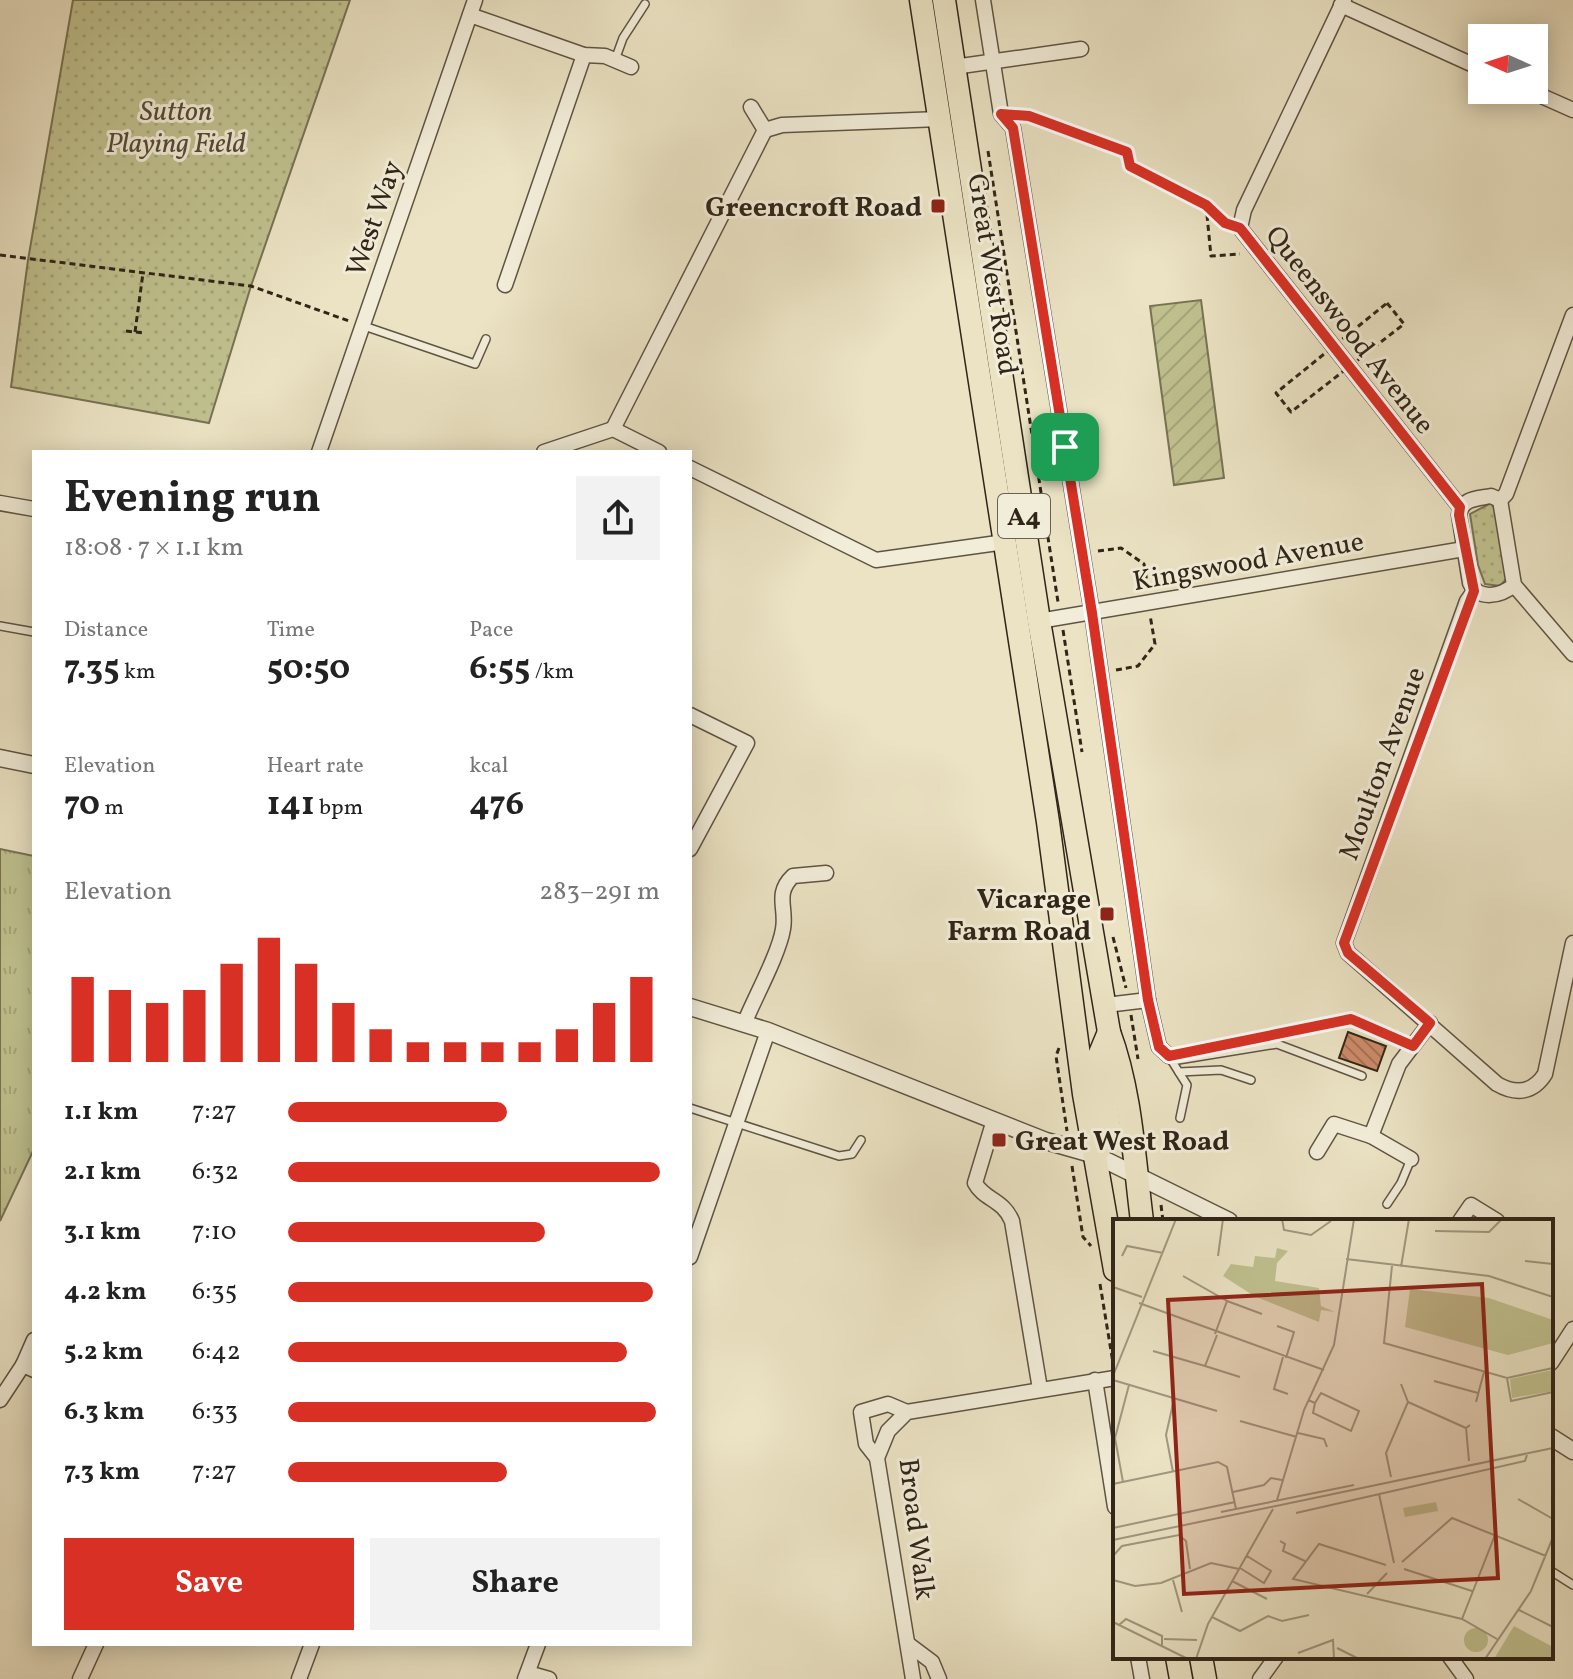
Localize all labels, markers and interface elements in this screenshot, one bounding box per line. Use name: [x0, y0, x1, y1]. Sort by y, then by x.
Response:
north arrow: [1468, 24, 1548, 104]
map controls: [1468, 24, 1548, 104]
park label: Sutton Playing Field: [106, 93, 246, 164]
street label: West Way: [337, 156, 413, 282]
street label: Great West Road: [956, 171, 1027, 378]
place label: Greencroft Road: [705, 189, 922, 228]
marker: Greencroft Road: [929, 197, 947, 215]
street label: Queenswood Avenue: [1255, 218, 1443, 443]
pin: [1031, 413, 1099, 481]
icon: arrive: [1043, 425, 1087, 469]
text: Evening run: [64, 469, 321, 530]
button: share: [576, 476, 660, 560]
road number: A4: [998, 494, 1050, 538]
street label: Kingswood Avenue: [1130, 523, 1367, 602]
text: 18:08 · 7 × 1.1 km: [64, 530, 244, 566]
text: Distance: [64, 615, 148, 646]
text: Time: [267, 615, 315, 646]
text: Pace: [469, 615, 513, 646]
text: 7.35: [64, 646, 120, 693]
text: 50:50: [267, 646, 350, 693]
text: 6:55: [469, 646, 530, 693]
text: km: [120, 657, 155, 688]
text: /km: [530, 657, 574, 688]
street label: Moulton Avenue: [1330, 662, 1436, 866]
text: Elevation: [64, 751, 155, 782]
text: Heart rate: [267, 751, 364, 782]
text: kcal: [469, 751, 508, 782]
text: 70: [64, 782, 100, 829]
text: 141: [267, 782, 315, 829]
text: 476: [469, 782, 524, 829]
text: m: [100, 793, 124, 824]
text: bpm: [315, 793, 363, 824]
text: Elevation: [64, 874, 172, 910]
text: 283–291 m: [539, 874, 660, 910]
place label: Vicarage Farm Road: [947, 881, 1091, 952]
marker: Vicarage Farm Road: [1098, 905, 1116, 923]
text: 1.1 km: [64, 1094, 138, 1130]
text: 7:27: [192, 1094, 237, 1130]
place label: Great West Road: [1015, 1123, 1229, 1162]
marker: Great West Road: [990, 1131, 1008, 1149]
text: 2.1 km: [64, 1154, 141, 1190]
text: 6:32: [192, 1154, 239, 1190]
text: 3.1 km: [64, 1214, 141, 1250]
text: 7:10: [192, 1214, 236, 1250]
inset map: [1113, 1219, 1553, 1659]
text: 4.2 km: [64, 1274, 147, 1310]
text: 6:35: [192, 1274, 237, 1310]
text: 5.2 km: [64, 1334, 144, 1370]
text: 6:42: [192, 1334, 241, 1370]
text: 6.3 km: [64, 1394, 145, 1430]
text: 6:33: [192, 1394, 238, 1430]
text: 7.3 km: [64, 1454, 140, 1490]
text: 7:27: [192, 1454, 237, 1490]
street label: Broad Walk: [887, 1456, 944, 1602]
button: Save: [64, 1538, 354, 1630]
button: Share: [370, 1538, 660, 1630]

